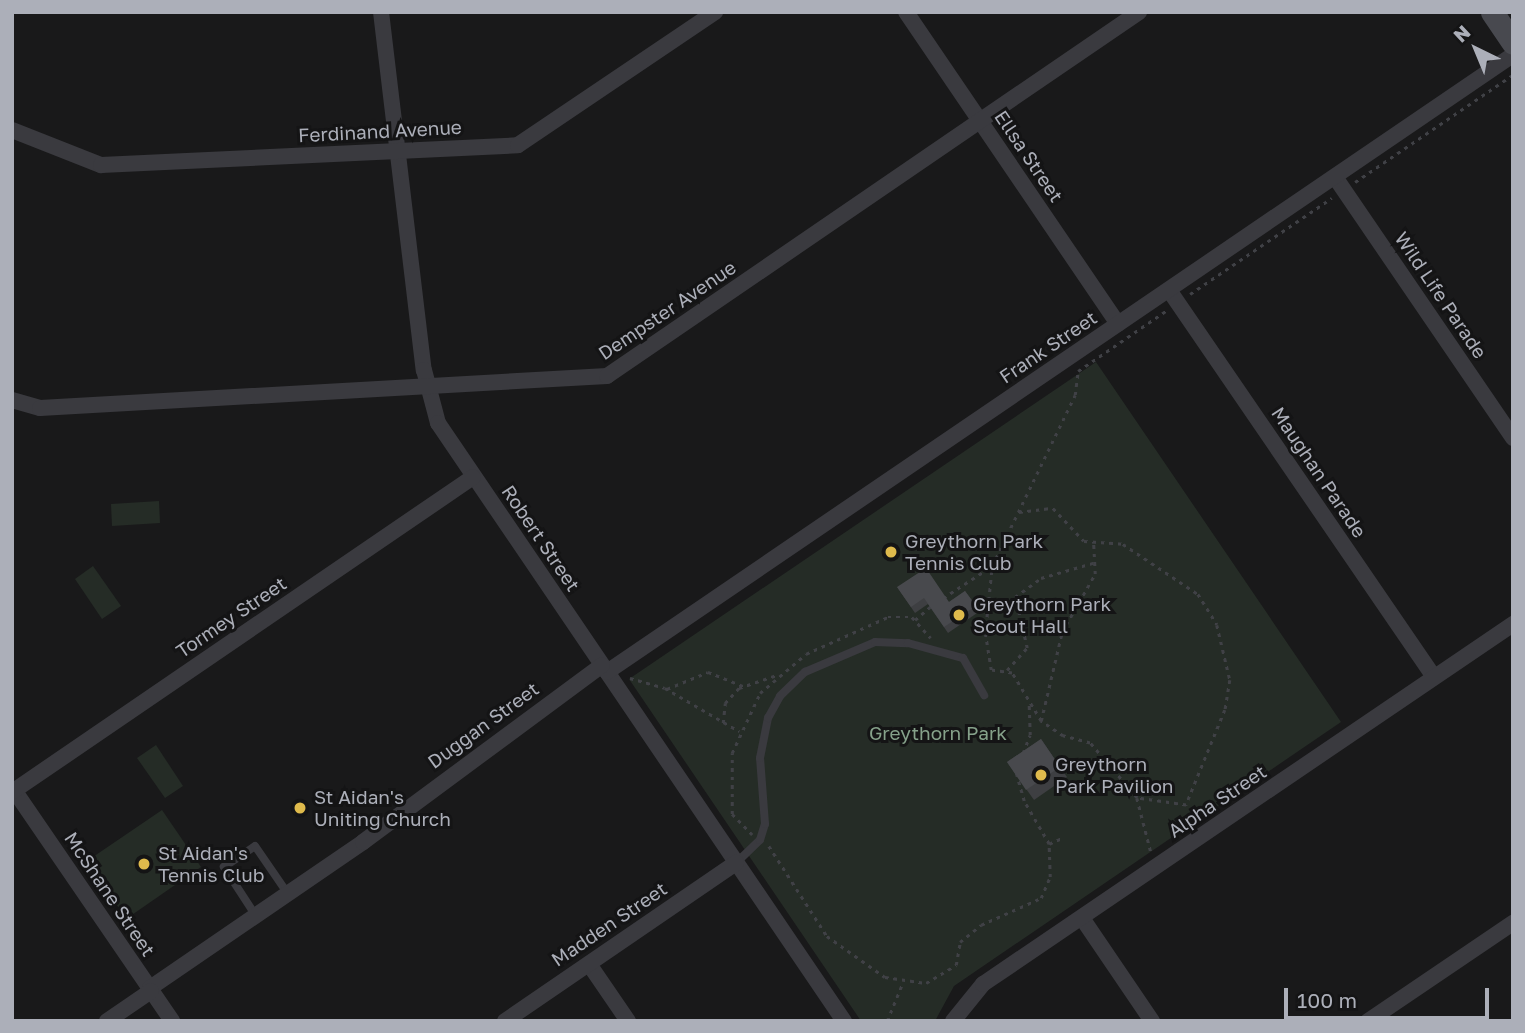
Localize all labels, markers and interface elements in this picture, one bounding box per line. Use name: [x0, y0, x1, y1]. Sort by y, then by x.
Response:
north arrow: [1441, 14, 1511, 84]
text: N: [1448, 20, 1474, 47]
street label: Ellsa Street: [990, 106, 1068, 206]
street label: Ferdinand Avenue: [298, 115, 462, 147]
street label: Wild Life Parade: [1390, 227, 1492, 363]
street label: Dempster Avenue: [594, 256, 740, 364]
street label: Frank Street: [995, 306, 1101, 388]
street label: Maughan Parade: [1267, 402, 1371, 542]
street label: Robert Street: [497, 481, 585, 595]
place label: Greythorn Park Tennis Club: [905, 530, 1043, 574]
marker: Greythorn Park Tennis Club: [883, 544, 899, 560]
street label: Tormey Street: [172, 572, 290, 662]
place label: Greythorn Park Scout Hall: [973, 593, 1111, 637]
marker: Greythorn Park Scout Hall: [951, 607, 967, 623]
street label: Duggan Street: [423, 677, 543, 773]
park label: Greythorn Park: [869, 722, 1007, 744]
place label: Greythorn Park Pavilion: [1055, 753, 1173, 797]
street label: Alpha Street: [1164, 760, 1270, 842]
marker: Greythorn Park Pavilion: [1033, 767, 1049, 783]
place label: St Aidan's Uniting Church: [314, 786, 451, 830]
marker: St Aidan's Uniting Church: [292, 800, 308, 816]
street label: McShane Street: [60, 828, 160, 960]
place label: St Aidan's Tennis Club: [158, 842, 265, 886]
marker: St Aidan's Tennis Club: [136, 856, 152, 872]
street label: Madden Street: [547, 877, 671, 971]
scale bar: [1287, 974, 1492, 1018]
text: 100 m: [1297, 987, 1357, 1013]

